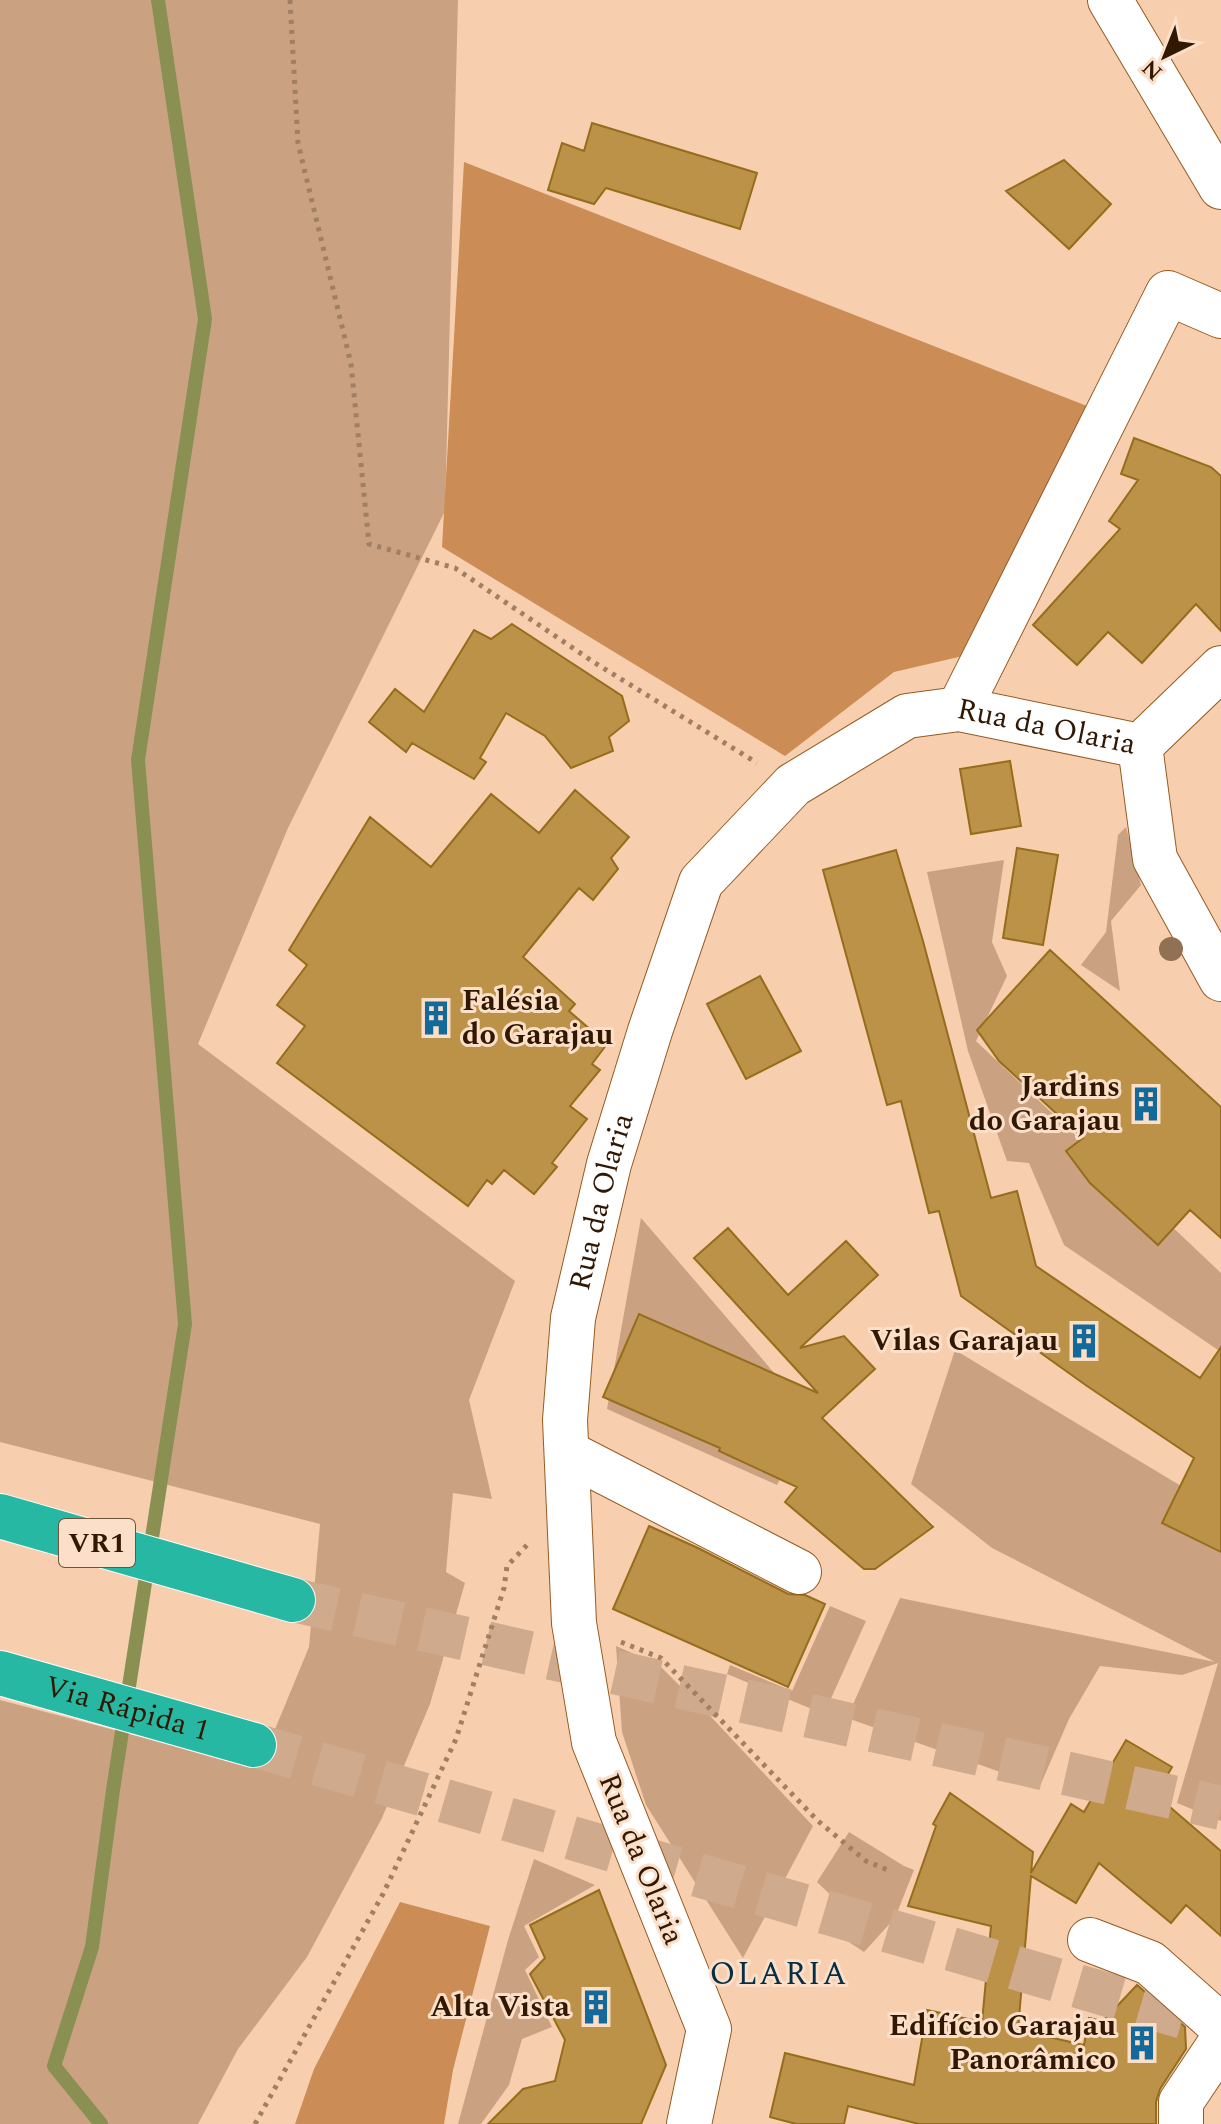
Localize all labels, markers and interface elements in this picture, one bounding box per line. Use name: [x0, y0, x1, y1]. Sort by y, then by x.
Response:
north arrow: [1125, 16, 1205, 96]
text: N: [1135, 51, 1170, 88]
street label: Rua da Olaria: [953, 686, 1140, 768]
place label: Falésia do Garajau: [462, 978, 613, 1058]
building icon: Falésia do Garajau: [417, 999, 455, 1037]
place label: Jardins do Garajau: [969, 1064, 1120, 1144]
building icon: Jardins do Garajau: [1127, 1085, 1165, 1123]
street label: Rua da Olaria: [557, 1107, 646, 1295]
place label: Vilas Garajau: [870, 1318, 1058, 1364]
building icon: Vilas Garajau: [1065, 1322, 1103, 1360]
road number: VR1: [59, 1519, 135, 1567]
street label: Via Rápida 1: [39, 1664, 215, 1754]
street label: Rua da Olaria: [586, 1766, 696, 1952]
district label: OLARIA: [709, 1950, 849, 1999]
place label: Alta Vista: [430, 1984, 571, 2030]
building icon: Alta Vista: [577, 1988, 615, 2026]
place label: Edifício Garajau Panorâmico: [889, 2003, 1116, 2083]
building icon: Edifício Garajau Panorâmico: [1123, 2024, 1161, 2062]

